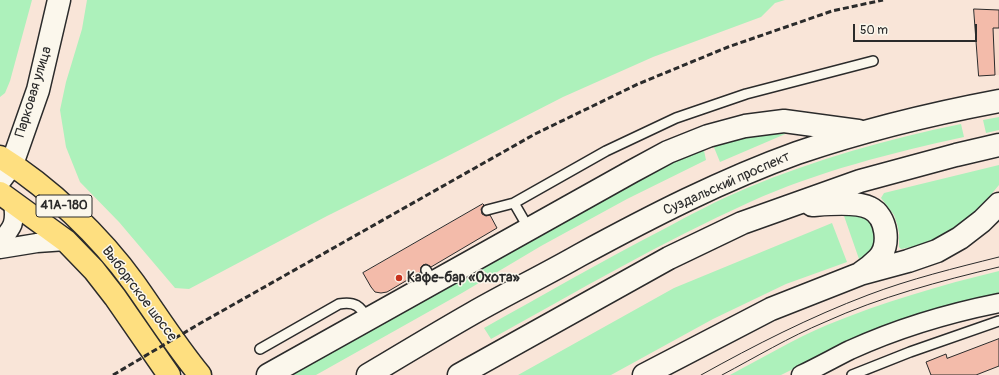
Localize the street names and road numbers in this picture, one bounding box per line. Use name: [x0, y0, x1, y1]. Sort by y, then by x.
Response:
street label: Парковая улица: [12, 45, 56, 139]
street label: Суздальский проспект: [661, 148, 793, 220]
road number: 41А-180: [36, 195, 92, 217]
street label: Выборгское шоссе: [98, 243, 180, 345]

